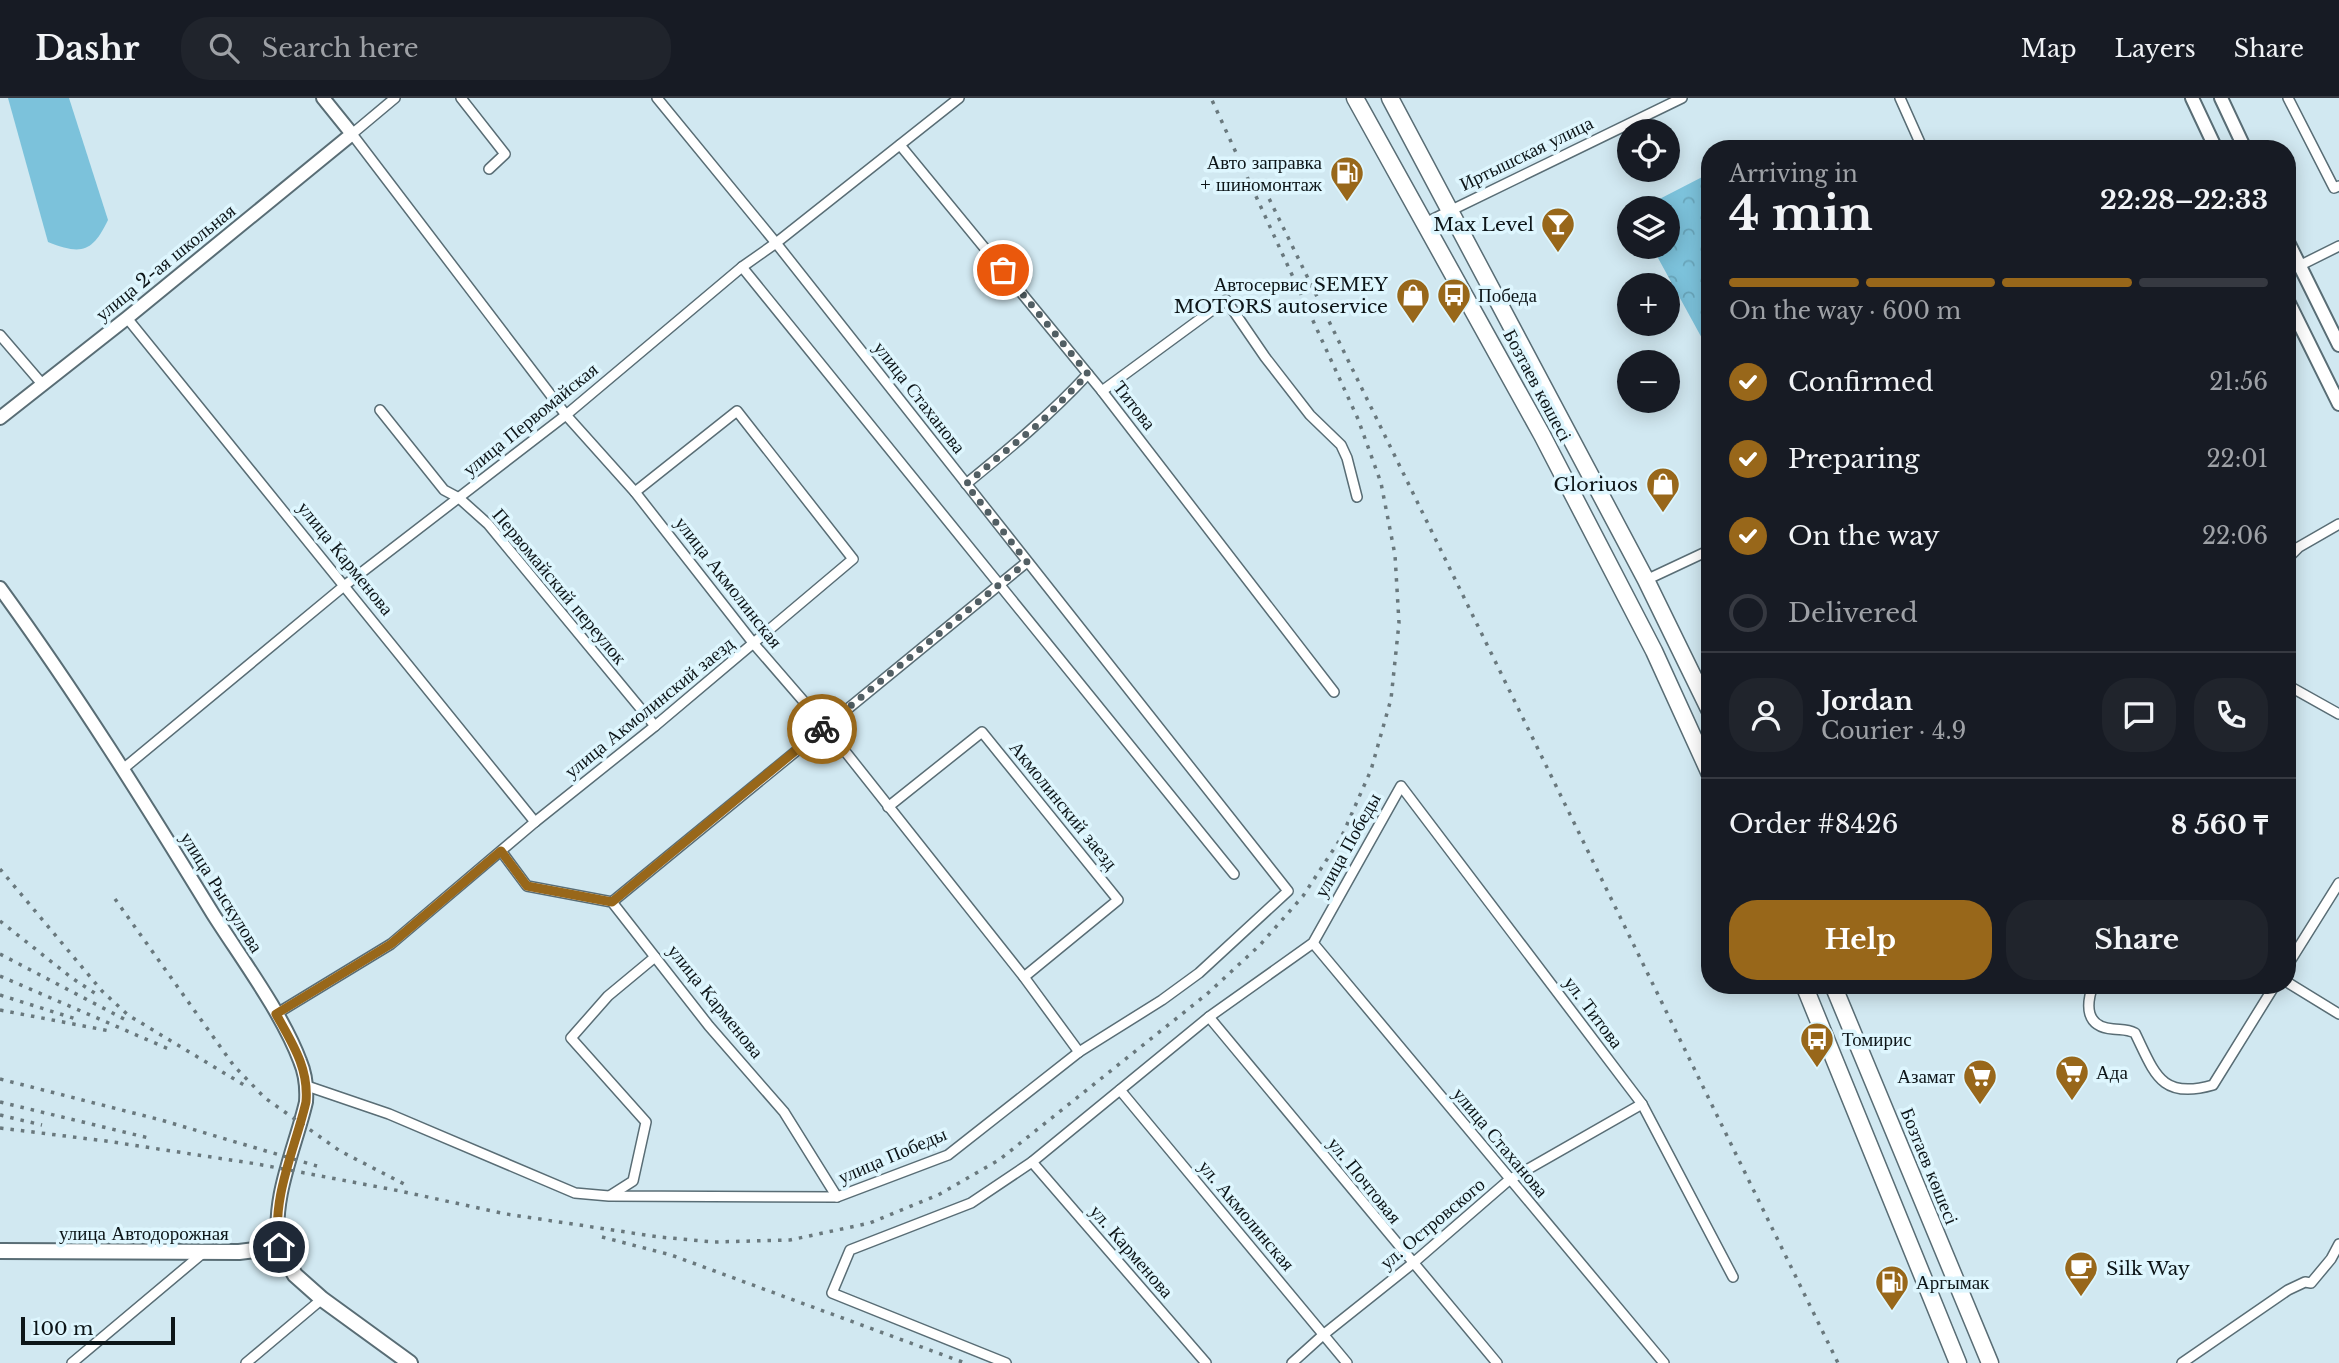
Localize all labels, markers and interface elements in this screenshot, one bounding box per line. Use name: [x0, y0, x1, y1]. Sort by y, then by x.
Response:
search box: [181, 17, 671, 80]
text: Dashr: [35, 28, 139, 69]
icon: search: [205, 29, 243, 67]
text: Search here: [261, 32, 419, 64]
text: Map: [2021, 34, 2077, 63]
text: Layers: [2115, 34, 2196, 63]
text: Share: [2234, 34, 2304, 63]
street label: Иртышская улица: [1456, 111, 1597, 196]
map controls: [1617, 119, 1680, 413]
button: locate: [1617, 119, 1680, 182]
place label: Авто заправка + шиномонтаж: [1200, 151, 1323, 196]
fuel station icon: Авто заправка + шиномонтаж: [1328, 154, 1366, 203]
text: Arriving in: [1729, 160, 1858, 188]
text: 22:28–22:33: [2100, 184, 2268, 216]
text: 4 min: [1729, 185, 1873, 242]
button: layers: [1617, 196, 1680, 259]
street label: улица 2-ая школьная: [91, 199, 240, 326]
bar icon: Max Level: [1539, 205, 1577, 254]
place label: Max Level: [1433, 213, 1534, 236]
pin: [973, 240, 1033, 300]
icon: bag: [984, 251, 1022, 289]
place label: Автосервис SEMEY MOTORS autoservice: [1174, 273, 1388, 318]
button: +: [1617, 273, 1680, 336]
shop icon: Автосервис SEMEY MOTORS autoservice: [1394, 276, 1432, 325]
bus stop icon: Победа: [1435, 276, 1473, 325]
place label: Победа: [1478, 284, 1537, 307]
text: On the way · 600 m: [1729, 297, 1961, 325]
street label: Бозтаев көшесі: [1498, 325, 1577, 445]
street label: улица Стаханова: [869, 337, 971, 459]
button: −: [1617, 350, 1680, 413]
street label: улица Первомайская: [458, 358, 603, 481]
icon: check: [1729, 363, 1767, 401]
text: Confirmed: [1788, 366, 1933, 398]
text: 21:56: [2209, 368, 2268, 396]
street label: Титова: [1108, 376, 1161, 435]
icon: check: [1729, 440, 1767, 478]
text: Preparing: [1788, 443, 1920, 475]
text: 22:01: [2206, 445, 2268, 473]
shop icon: Gloriuos: [1644, 465, 1682, 514]
place label: Gloriuos: [1554, 473, 1638, 496]
street label: улица Карменова: [293, 497, 399, 620]
street label: Первомайский переулок: [488, 504, 632, 670]
street label: улица Акмолинская: [670, 512, 787, 653]
icon: check: [1729, 517, 1767, 555]
text: On the way: [1788, 520, 1940, 552]
text: 22:06: [2202, 522, 2268, 550]
text: Delivered: [1788, 597, 1918, 629]
street label: улица Акмолинский заезд: [560, 632, 739, 783]
button: person: [1729, 678, 1803, 752]
button: chat: [2102, 678, 2176, 752]
button: phone: [2194, 678, 2268, 752]
text: Jordan: [1821, 685, 1913, 717]
courier: [787, 694, 857, 764]
icon: bike: [803, 710, 841, 748]
text: Courier · 4.9: [1821, 717, 1966, 745]
street label: Акмолинский заезд: [1005, 736, 1123, 875]
street label: улица Победы: [1309, 789, 1386, 901]
text: Order #8426: [1729, 808, 1898, 840]
text: 8 560 ₸: [2171, 809, 2268, 841]
street label: улица Рыскулова: [175, 828, 268, 957]
button: Help: [1729, 900, 1992, 980]
button: Share: [2006, 900, 2268, 980]
street label: улица Карменова: [663, 940, 769, 1063]
street label: ул. Титова: [1559, 972, 1629, 1053]
bus stop icon: Томирис: [1798, 1020, 1836, 1069]
place label: Томирис: [1842, 1028, 1912, 1051]
supermarket icon: Ада: [2053, 1053, 2091, 1102]
supermarket icon: Азамат: [1961, 1057, 1999, 1106]
place label: Ада: [2096, 1061, 2128, 1084]
place label: Азамат: [1897, 1065, 1956, 1088]
street label: улица Стаханова: [1448, 1083, 1554, 1202]
street label: Бозтаев көшесі: [1896, 1105, 1963, 1228]
street label: улица Победы: [834, 1122, 950, 1189]
street label: ул. Почтовая: [1323, 1133, 1407, 1228]
street label: ул. Акмолинская: [1194, 1155, 1300, 1275]
street label: ул. Островского: [1375, 1173, 1490, 1274]
street label: ул. Карменова: [1085, 1200, 1179, 1303]
pin: [249, 1217, 309, 1277]
street label: улица Автодорожная: [59, 1222, 229, 1245]
icon: home: [260, 1228, 298, 1266]
cafe icon: Silk Way: [2062, 1249, 2100, 1298]
place label: Silk Way: [2106, 1257, 2190, 1280]
fuel station icon: Аргымак: [1873, 1263, 1911, 1312]
place label: Аргымак: [1916, 1271, 1990, 1294]
scale bar: [21, 1314, 175, 1346]
text: 100 m: [32, 1317, 93, 1340]

